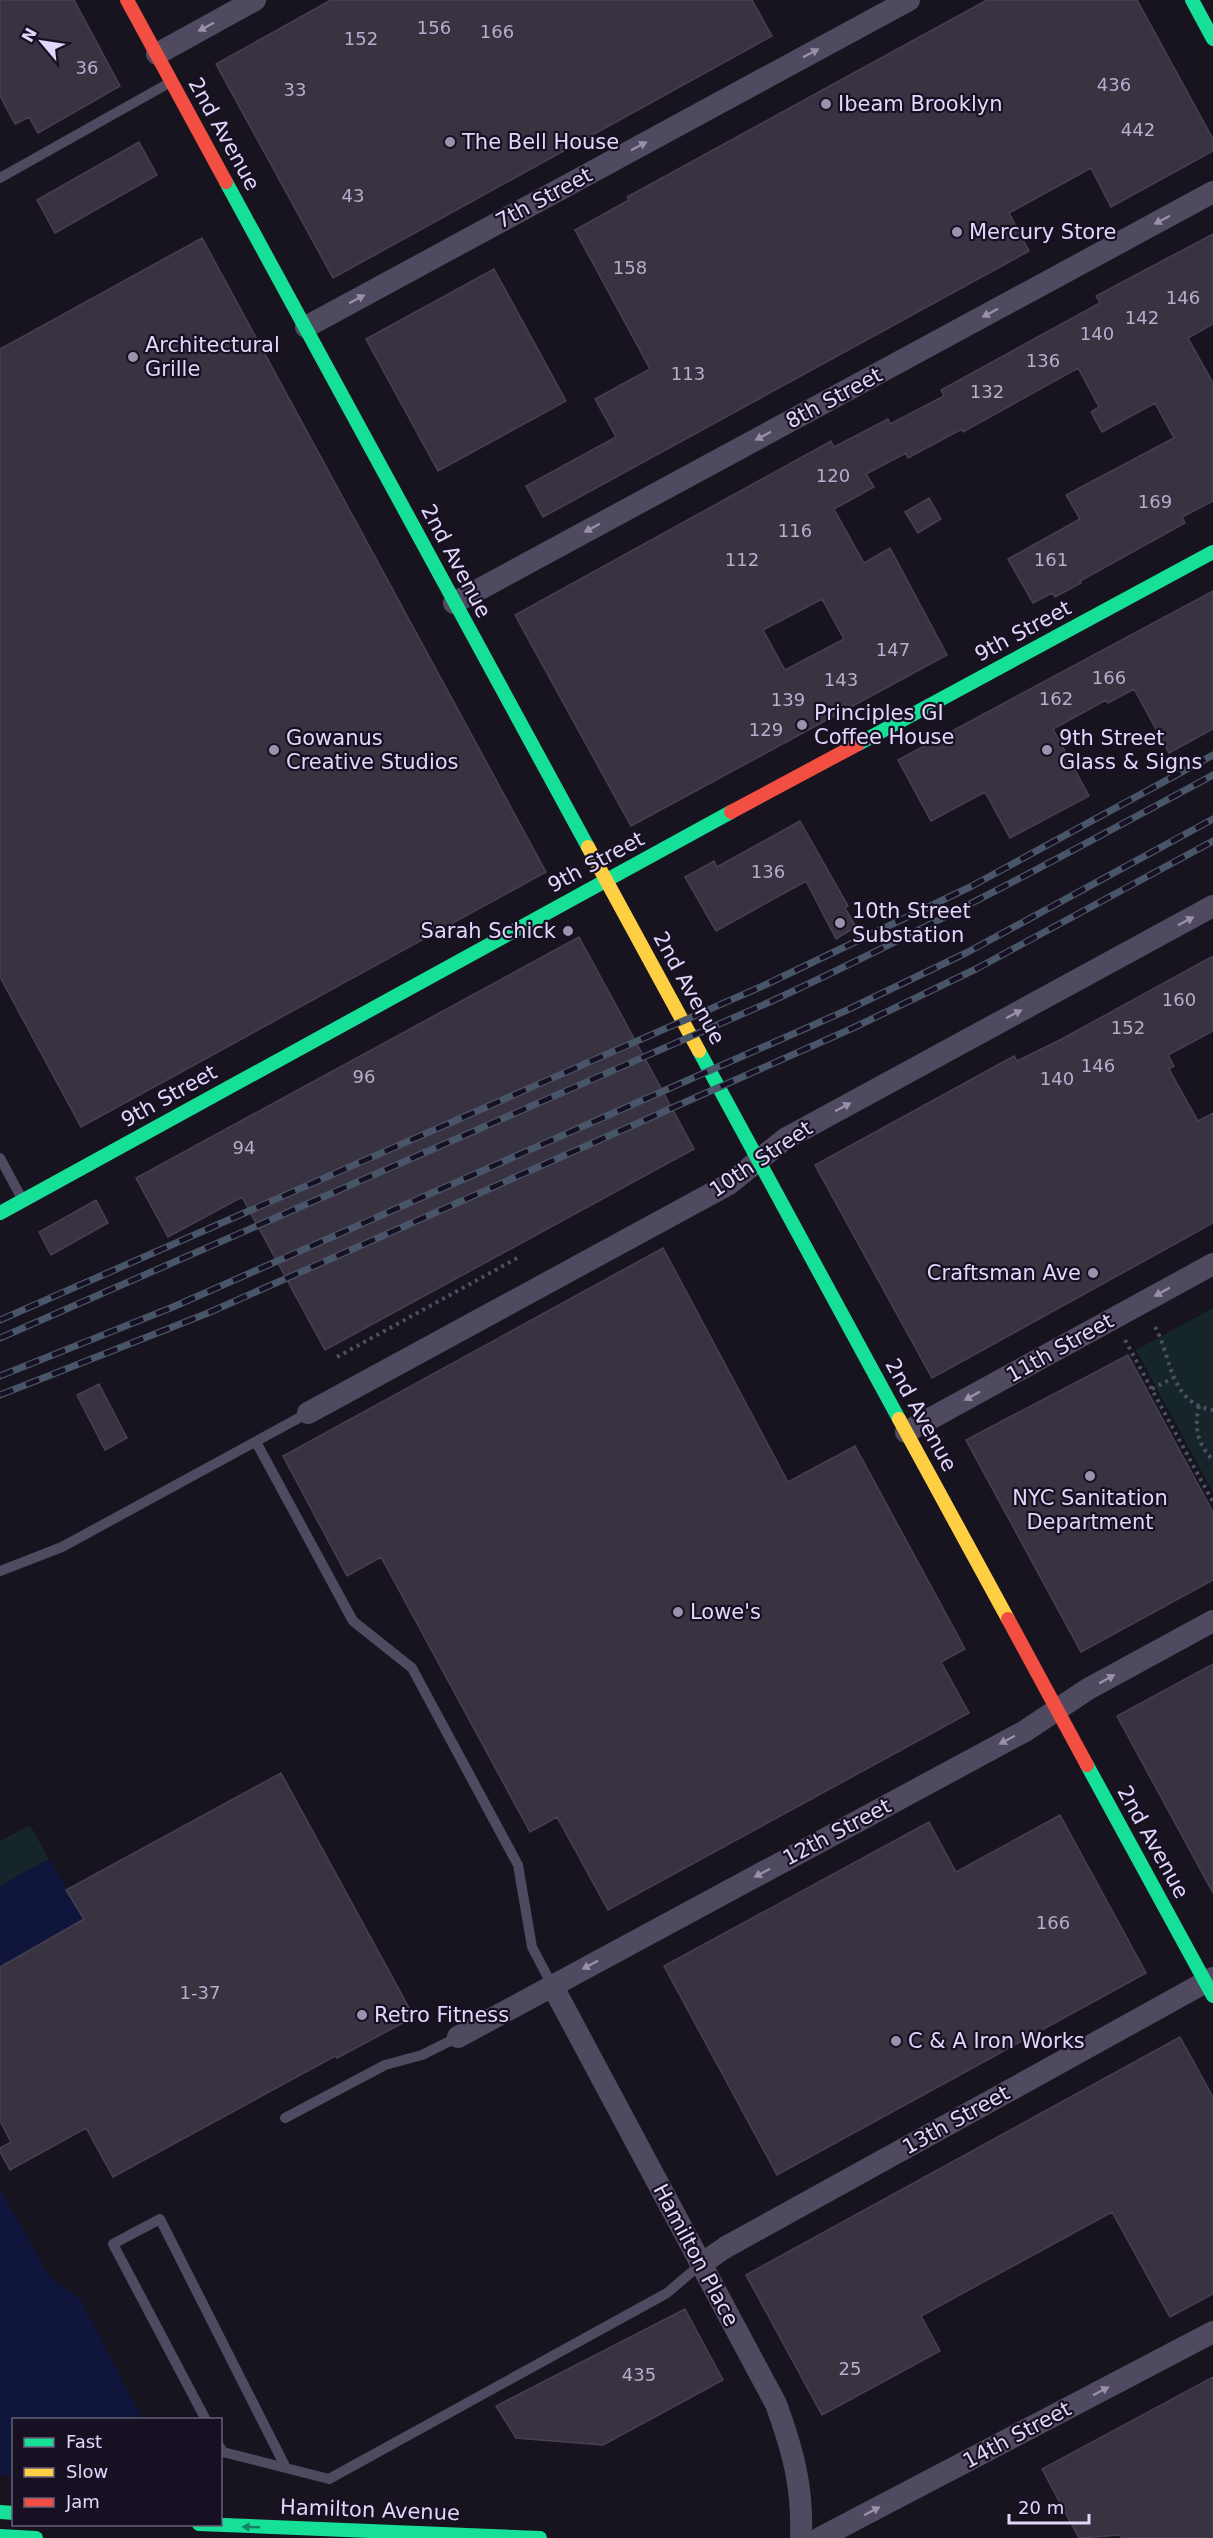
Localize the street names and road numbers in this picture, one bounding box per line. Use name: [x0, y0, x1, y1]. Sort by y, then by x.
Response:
street label: 2nd Avenue: [183, 74, 265, 194]
street label: 7th Street: [492, 163, 596, 233]
street label: 8th Street: [782, 363, 886, 433]
street label: 2nd Avenue: [416, 500, 496, 622]
street label: 9th Street: [971, 596, 1075, 666]
street label: 9th Street: [544, 827, 648, 897]
street label: 2nd Avenue: [648, 928, 730, 1048]
street label: 9th Street: [117, 1060, 221, 1132]
street label: 10th Street: [705, 1116, 817, 1202]
street label: 11th Street: [1002, 1309, 1118, 1387]
street label: 2nd Avenue: [880, 1355, 962, 1475]
street label: 2nd Avenue: [1112, 1782, 1194, 1902]
street label: 12th Street: [779, 1794, 895, 1870]
street label: 13th Street: [898, 2081, 1014, 2159]
street label: Hamilton Place: [648, 2180, 744, 2330]
street label: 14th Street: [959, 2397, 1075, 2473]
street label: Hamilton Avenue: [280, 2495, 460, 2525]

